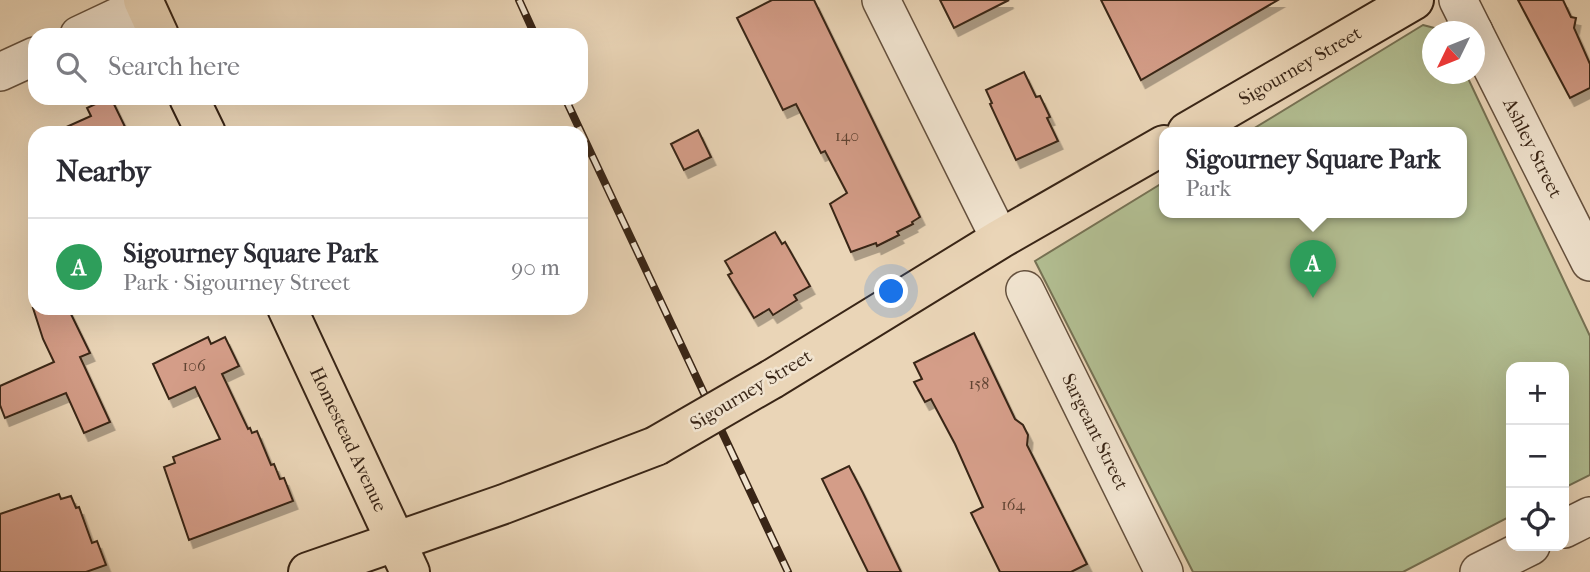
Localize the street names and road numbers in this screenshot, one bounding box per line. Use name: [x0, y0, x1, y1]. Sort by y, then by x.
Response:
street label: Sigourney Street: [1235, 22, 1366, 110]
street label: Ashley Street: [1498, 94, 1567, 202]
street label: Sigourney Street: [686, 345, 816, 435]
street label: Homestead Avenue: [305, 363, 391, 515]
street label: Sargeant Street: [1057, 370, 1133, 494]

